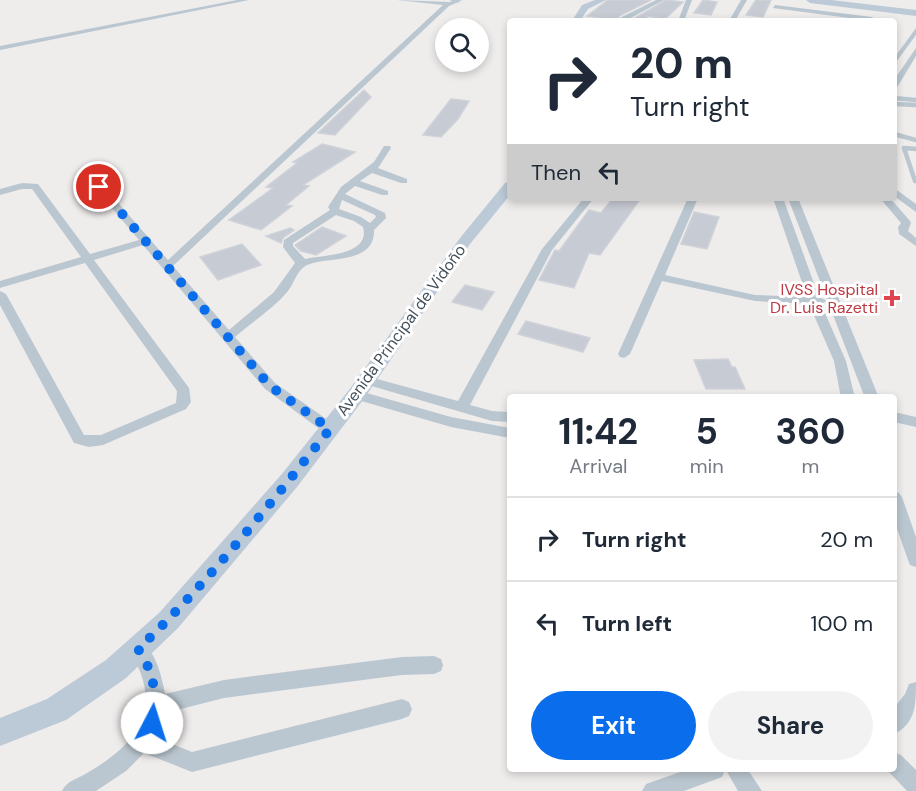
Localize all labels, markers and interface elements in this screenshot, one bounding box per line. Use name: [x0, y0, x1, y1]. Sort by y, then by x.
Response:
map controls: [435, 18, 489, 72]
button: search: [435, 18, 489, 72]
text: 20 m: [630, 36, 733, 91]
icon: right: [531, 42, 609, 120]
text: Turn right: [630, 89, 750, 124]
icon: left: [593, 156, 626, 189]
text: Then: [531, 158, 581, 187]
pin: [73, 161, 124, 212]
icon: arrive: [82, 170, 115, 203]
street label: Avenida Principal de Vidoño: [332, 240, 470, 420]
place label: IVSS Hospital Dr. Luis Razetti: [770, 279, 878, 318]
marker: IVSS Hospital Dr. Luis Razetti: [883, 289, 901, 307]
text: 11:42: [559, 408, 638, 455]
text: 5: [696, 408, 718, 455]
text: 360: [775, 408, 845, 455]
text: Arrival: [569, 453, 628, 479]
text: min: [690, 453, 724, 479]
text: m: [802, 453, 819, 479]
icon: right: [531, 523, 564, 556]
text: Turn right: [582, 525, 687, 554]
text: 20 m: [820, 525, 873, 554]
icon: left: [531, 607, 564, 640]
text: Turn left: [582, 609, 672, 638]
text: 100 m: [811, 609, 873, 638]
position arrow: [120, 691, 184, 755]
button: Exit: [531, 691, 696, 760]
button: Share: [708, 691, 873, 760]

